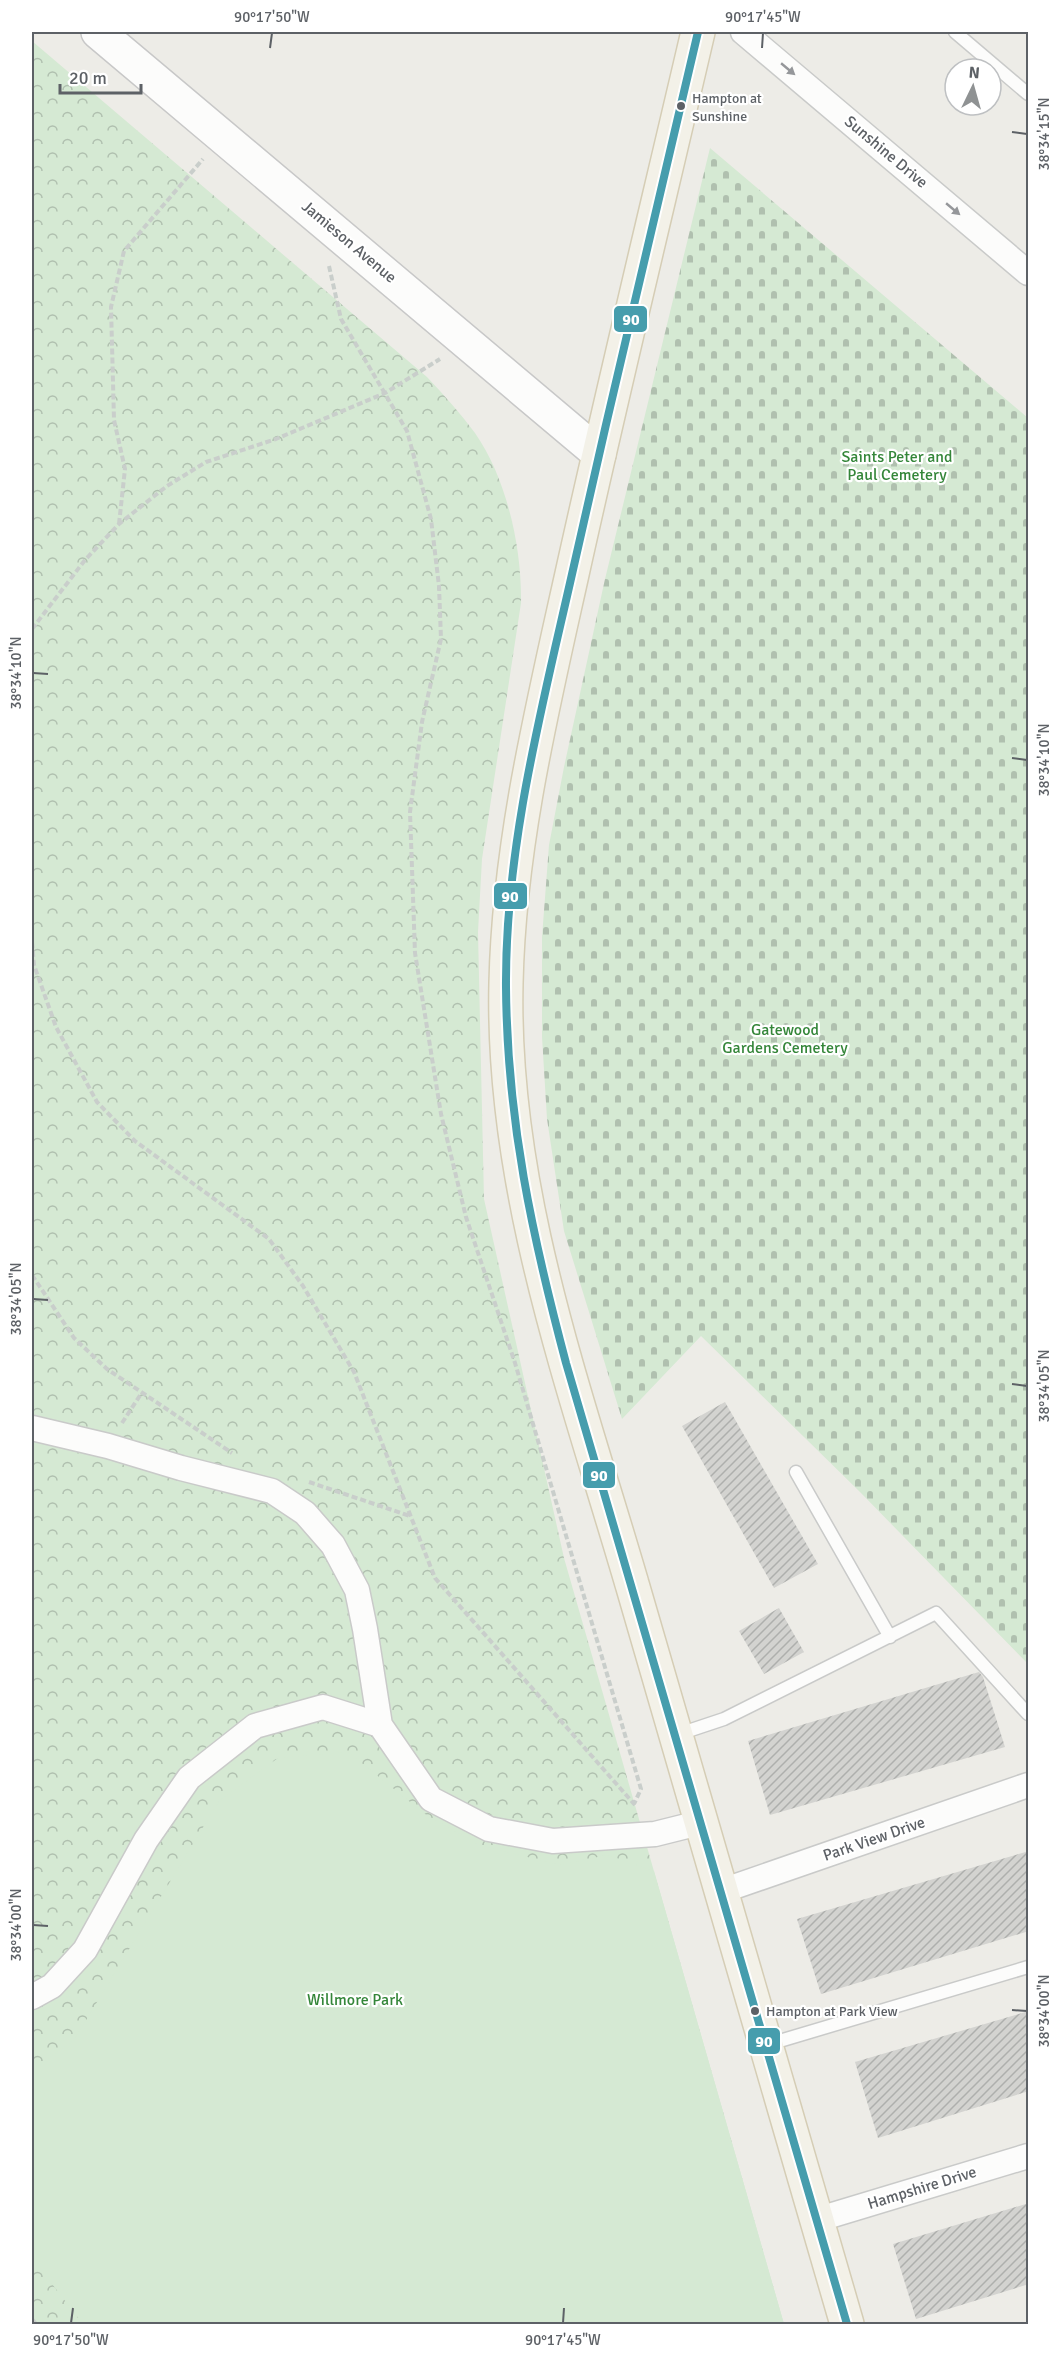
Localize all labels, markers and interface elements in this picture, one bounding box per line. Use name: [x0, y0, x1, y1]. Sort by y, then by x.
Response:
text: 90°17'50"W: [234, 8, 310, 26]
text: 90°17'45"W: [725, 8, 801, 26]
scale bar: [60, 57, 141, 95]
north arrow: [943, 57, 1003, 117]
one-way arrow: [780, 63, 796, 76]
text: N: [968, 63, 981, 84]
text: 20 m: [69, 67, 107, 89]
place label: Hampton at Sunshine: [692, 90, 762, 125]
text: 38°34'15"N: [1035, 97, 1053, 171]
marker: Hampton at Sunshine: [675, 100, 687, 112]
street label: Sunshine Drive: [840, 111, 932, 193]
street label: Jamieson Avenue: [298, 197, 400, 287]
one-way arrow: [945, 202, 960, 215]
line badge: 90: [613, 305, 648, 333]
text: 90: [622, 310, 640, 330]
park label: Saints Peter and Paul Cemetery: [841, 447, 953, 485]
text: 38°34'10"N: [7, 636, 25, 710]
text: 38°34'10"N: [1035, 723, 1053, 797]
line badge: 90: [493, 882, 528, 910]
text: 90: [501, 887, 519, 907]
park label: Gatewood Gardens Cemetery: [722, 1020, 848, 1058]
text: 38°34'05"N: [7, 1262, 25, 1336]
text: 38°34'05"N: [1035, 1349, 1053, 1423]
line badge: 90: [582, 1461, 616, 1489]
text: 90: [590, 1466, 608, 1486]
street label: Park View Drive: [820, 1812, 928, 1866]
text: 38°34'00"N: [7, 1888, 25, 1962]
text: 38°34'00"N: [1035, 1974, 1053, 2048]
park label: Willmore Park: [307, 1990, 403, 2010]
place label: Hampton at Park View: [766, 2003, 898, 2020]
marker: Hampton at Park View: [749, 2005, 761, 2017]
line badge: 90: [747, 2027, 781, 2055]
text: 90: [755, 2032, 773, 2052]
street label: Hampshire Drive: [865, 2162, 979, 2214]
text: 90°17'50"W: [33, 2331, 109, 2349]
text: 90°17'45"W: [525, 2331, 601, 2349]

